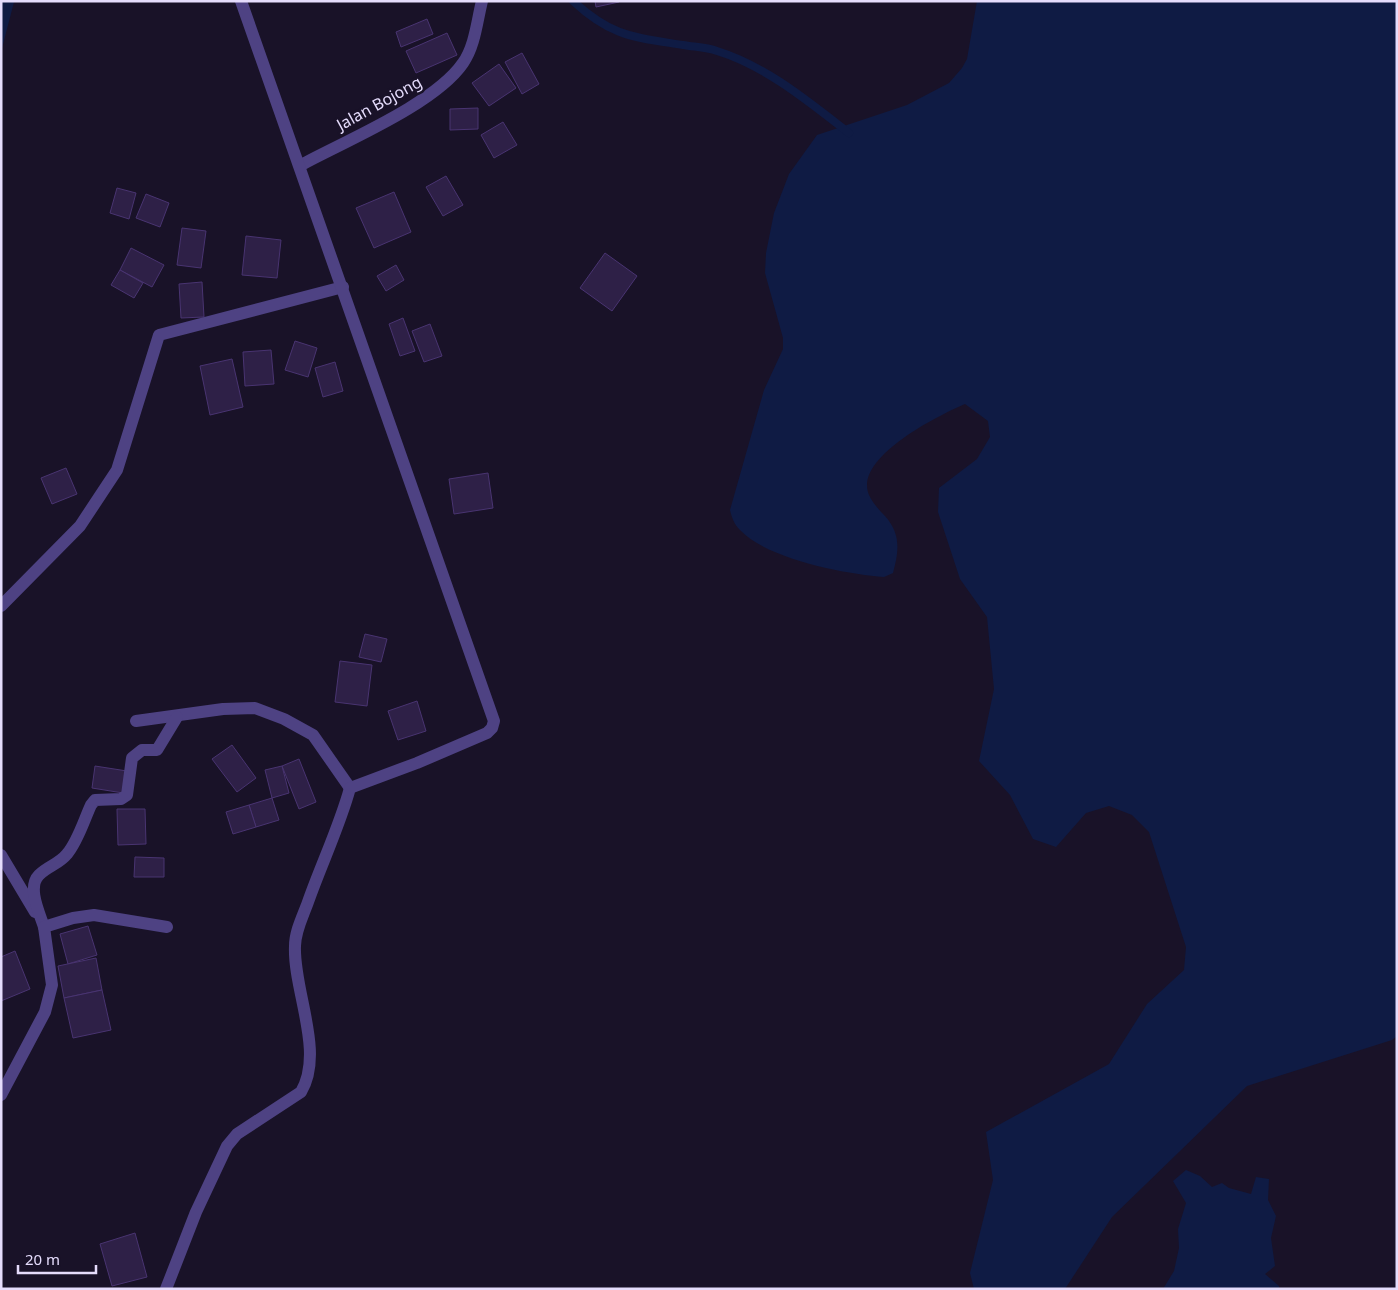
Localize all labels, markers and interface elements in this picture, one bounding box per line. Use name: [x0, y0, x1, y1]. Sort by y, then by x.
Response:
street label: Jalan Bojong: [331, 71, 425, 136]
scale bar: [18, 1242, 95, 1274]
text: 20 m: [25, 1249, 60, 1269]

